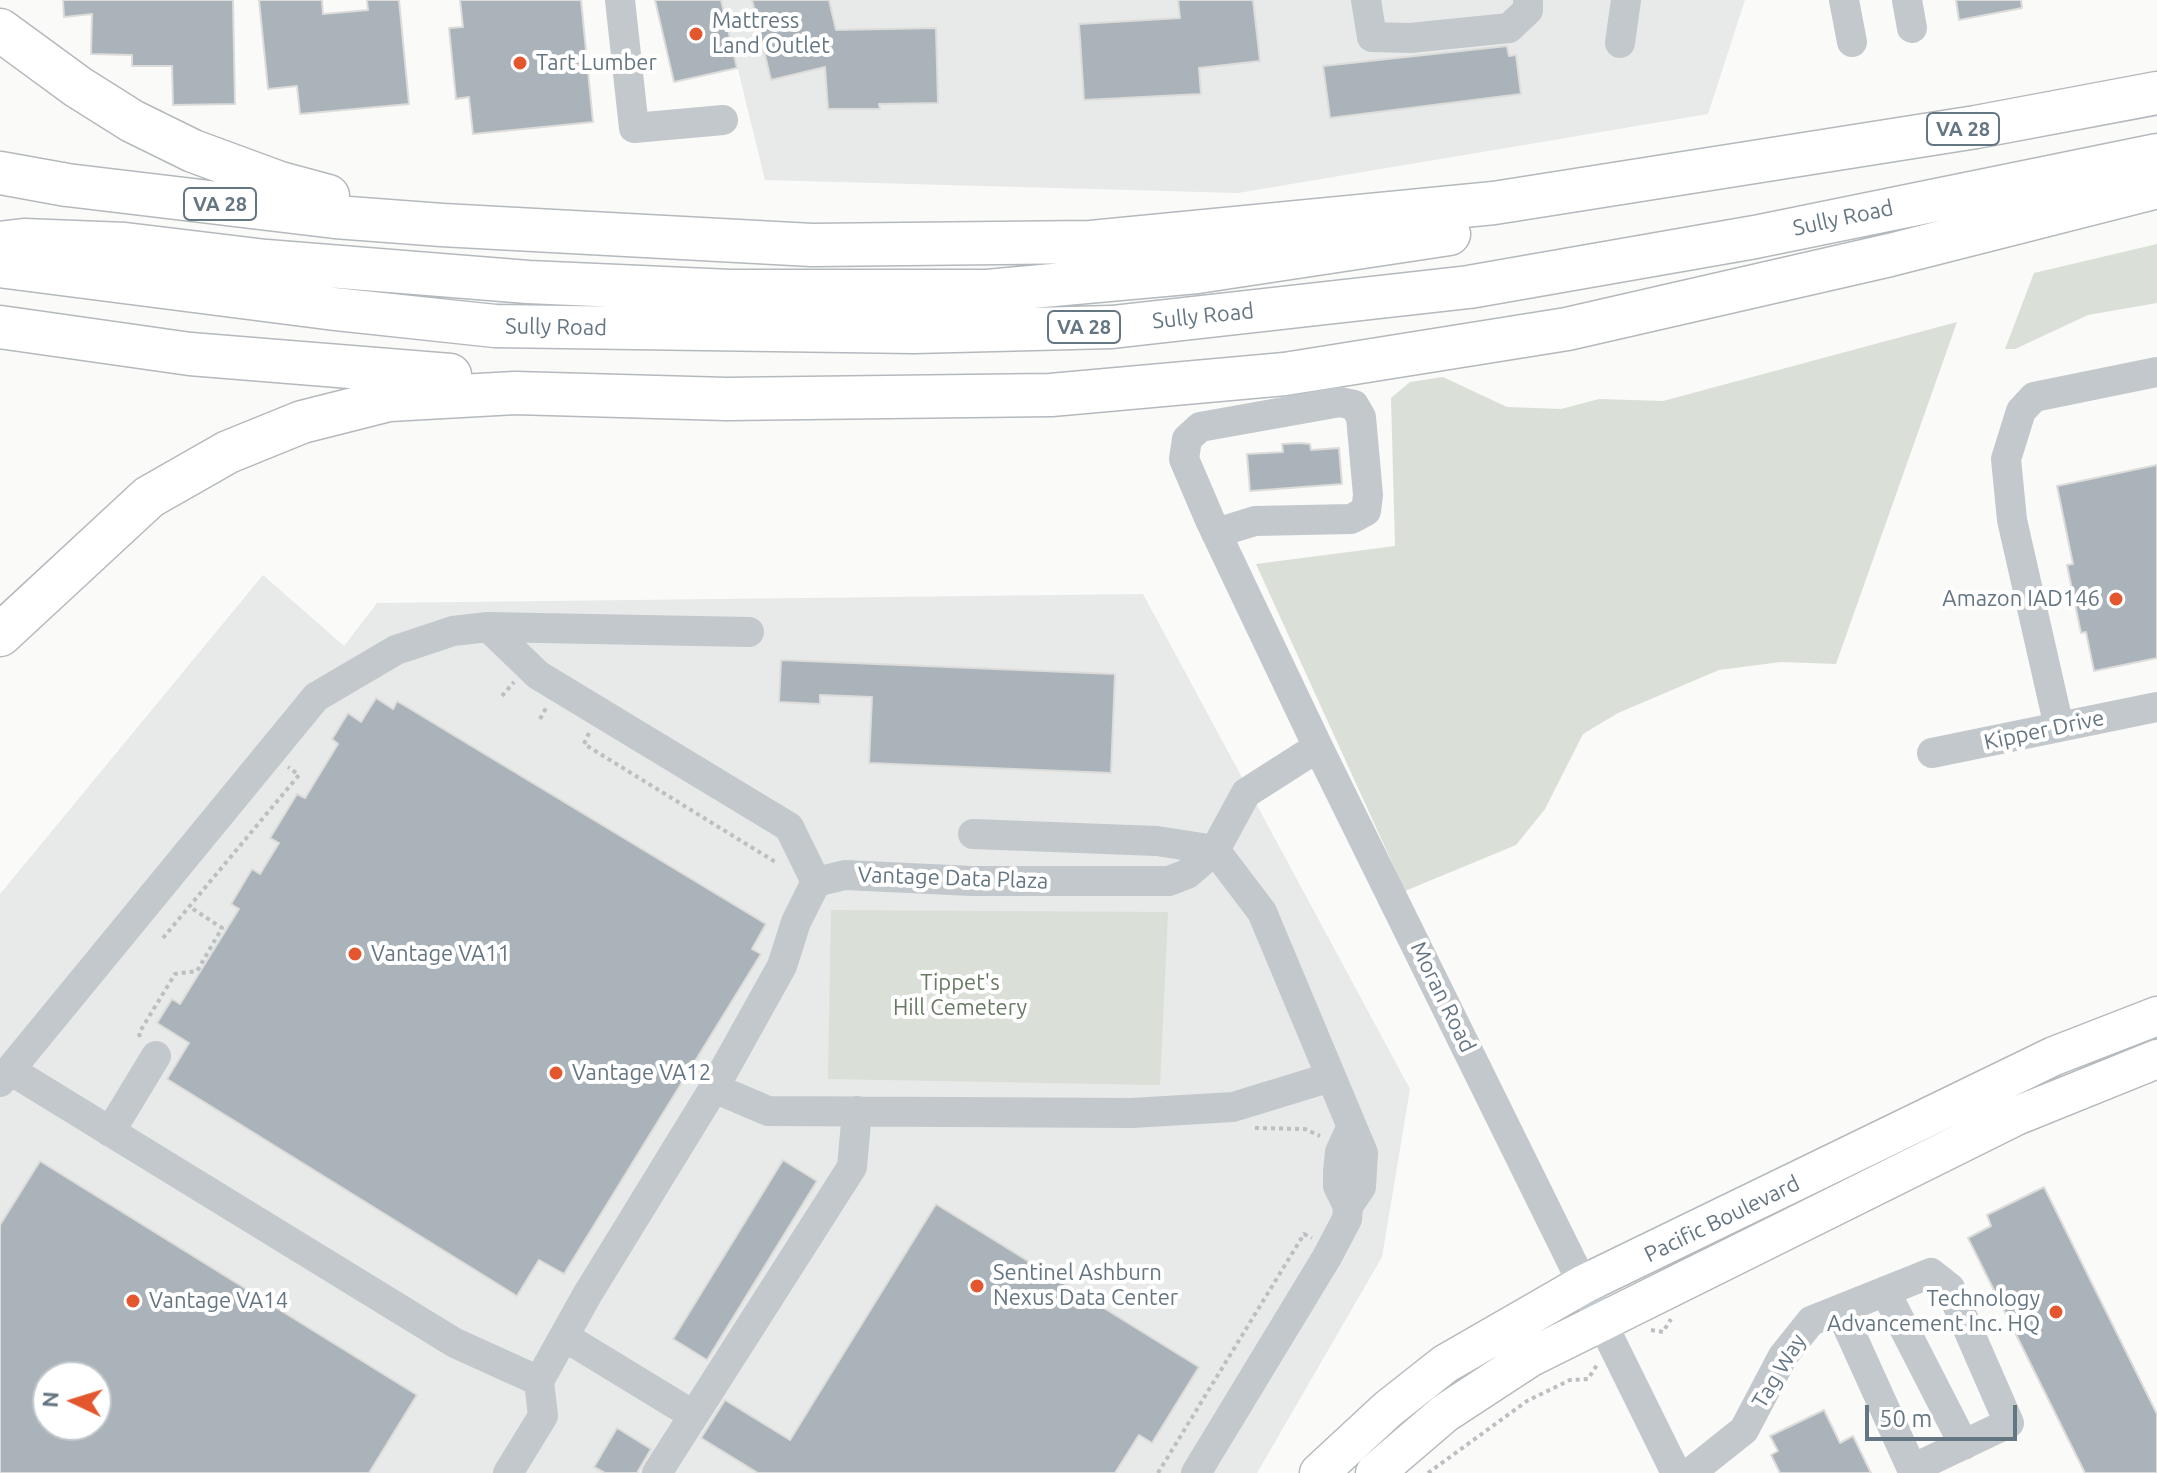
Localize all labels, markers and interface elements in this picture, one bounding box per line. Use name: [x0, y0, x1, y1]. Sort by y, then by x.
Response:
place label: Mattress Land Outlet: [712, 8, 830, 60]
marker: Mattress Land Outlet: [687, 25, 705, 43]
place label: Tart Lumber: [536, 50, 657, 76]
marker: Tart Lumber: [511, 54, 529, 72]
road number: VA 28: [1927, 113, 1999, 145]
road number: VA 28: [184, 188, 256, 220]
street label: Sully Road: [1790, 194, 1896, 242]
street label: Sully Road: [1151, 298, 1255, 334]
road number: VA 28: [1048, 311, 1120, 343]
street label: Sully Road: [505, 313, 607, 341]
place label: Amazon IAD146: [1942, 586, 2100, 612]
marker: Amazon IAD146: [2107, 590, 2125, 608]
street label: Kipper Drive: [1981, 704, 2107, 756]
street label: Vantage Data Plaza: [857, 861, 1049, 895]
street label: Moran Road: [1405, 937, 1481, 1057]
place label: Vantage VA11: [371, 941, 510, 967]
marker: Vantage VA11: [346, 945, 364, 963]
park label: Tippet's Hill Cemetery: [893, 970, 1027, 1022]
place label: Vantage VA12: [572, 1060, 711, 1086]
marker: Vantage VA12: [547, 1064, 565, 1082]
street label: Pacific Boulevard: [1640, 1170, 1804, 1268]
place label: Sentinel Ashburn Nexus Data Center: [993, 1260, 1178, 1312]
marker: Sentinel Ashburn Nexus Data Center: [968, 1277, 986, 1295]
place label: Technology Advancement Inc. HQ: [1827, 1286, 2040, 1338]
place label: Vantage VA14: [149, 1288, 288, 1314]
marker: Vantage VA14: [124, 1292, 142, 1310]
marker: Technology Advancement Inc. HQ: [2047, 1303, 2065, 1321]
street label: Tag Way: [1747, 1329, 1811, 1413]
north arrow: [32, 1361, 112, 1441]
scale bar: [1869, 1389, 2021, 1439]
text: N: [37, 1390, 63, 1409]
text: 50 m: [1879, 1405, 1932, 1432]

